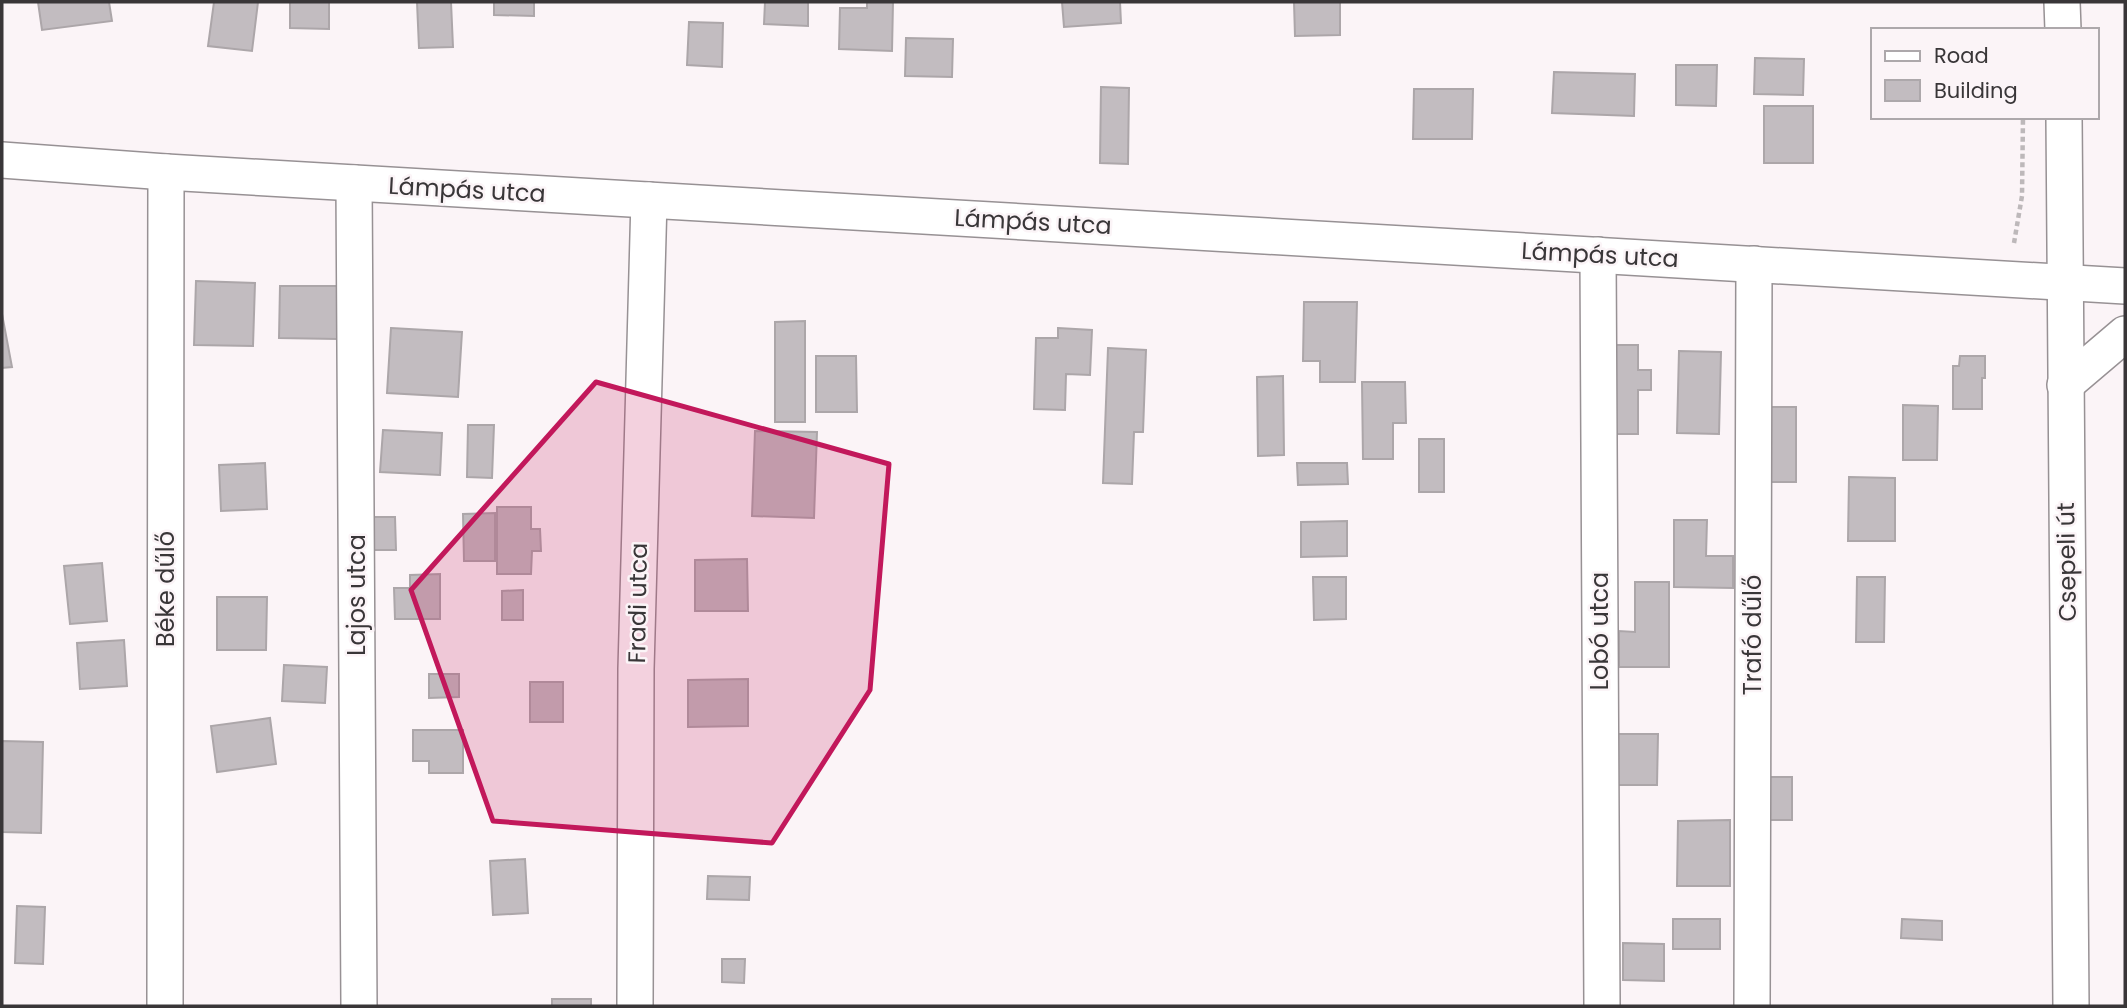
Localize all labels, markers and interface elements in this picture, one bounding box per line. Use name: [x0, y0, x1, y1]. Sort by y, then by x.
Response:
legend: [1871, 28, 2099, 119]
text: Road: [1934, 41, 1989, 70]
text: Building: [1934, 76, 2018, 105]
street label: Lámpás utca: [387, 169, 547, 210]
street label: Lámpás utca: [953, 201, 1113, 242]
street label: Lámpás utca: [1520, 234, 1680, 275]
street label: Csepeli út: [2049, 502, 2084, 622]
street label: Béke dűlő: [149, 531, 182, 647]
street label: Lajos utca: [340, 534, 373, 656]
street label: Fradi utca: [620, 542, 655, 664]
street label: Lobó utca: [1583, 572, 1616, 690]
street label: Trafó dűlő: [1736, 575, 1769, 695]

